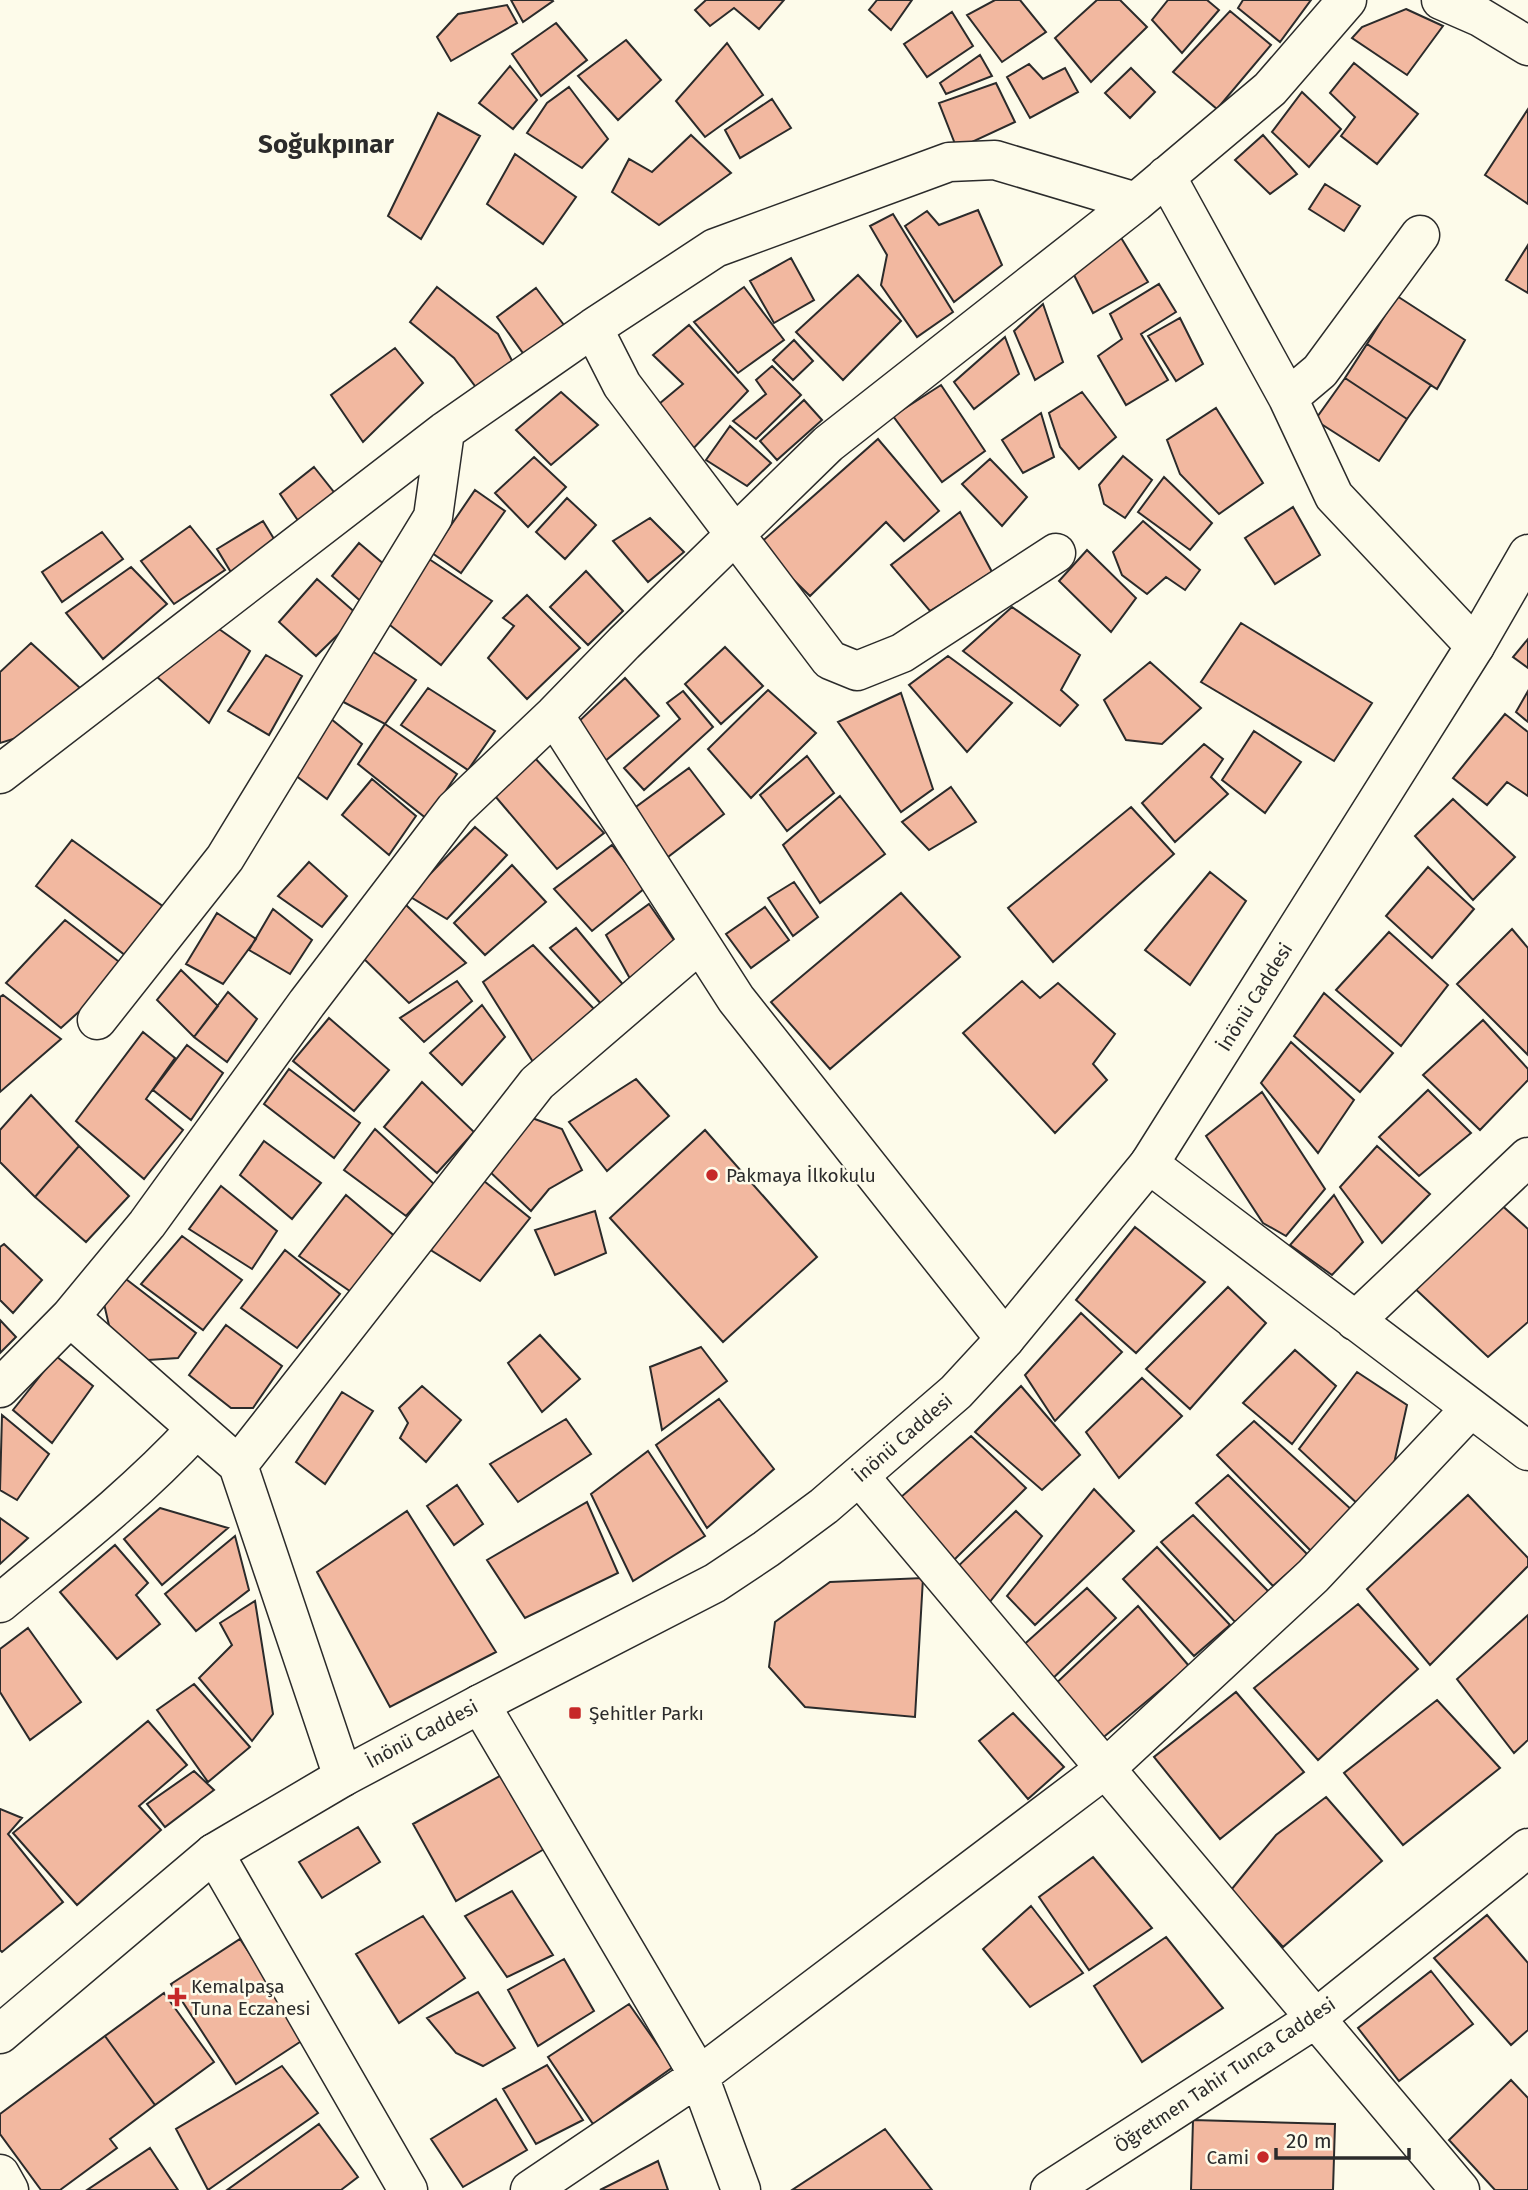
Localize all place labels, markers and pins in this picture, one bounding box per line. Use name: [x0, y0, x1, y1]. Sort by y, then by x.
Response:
place label: Pakmaya İlkokulu: [726, 1164, 876, 1187]
marker: Pakmaya İlkokulu: [704, 1167, 720, 1183]
place label: Şehitler Parkı: [589, 1702, 704, 1725]
marker: Şehitler Parkı: [567, 1705, 583, 1721]
place label: Kemalpaşa Tuna Eczanesi: [191, 1975, 311, 2020]
marker: Kemalpaşa Tuna Eczanesi: [169, 1989, 185, 2005]
place label: Cami: [1207, 2146, 1249, 2169]
marker: Cami: [1255, 2149, 1271, 2165]

